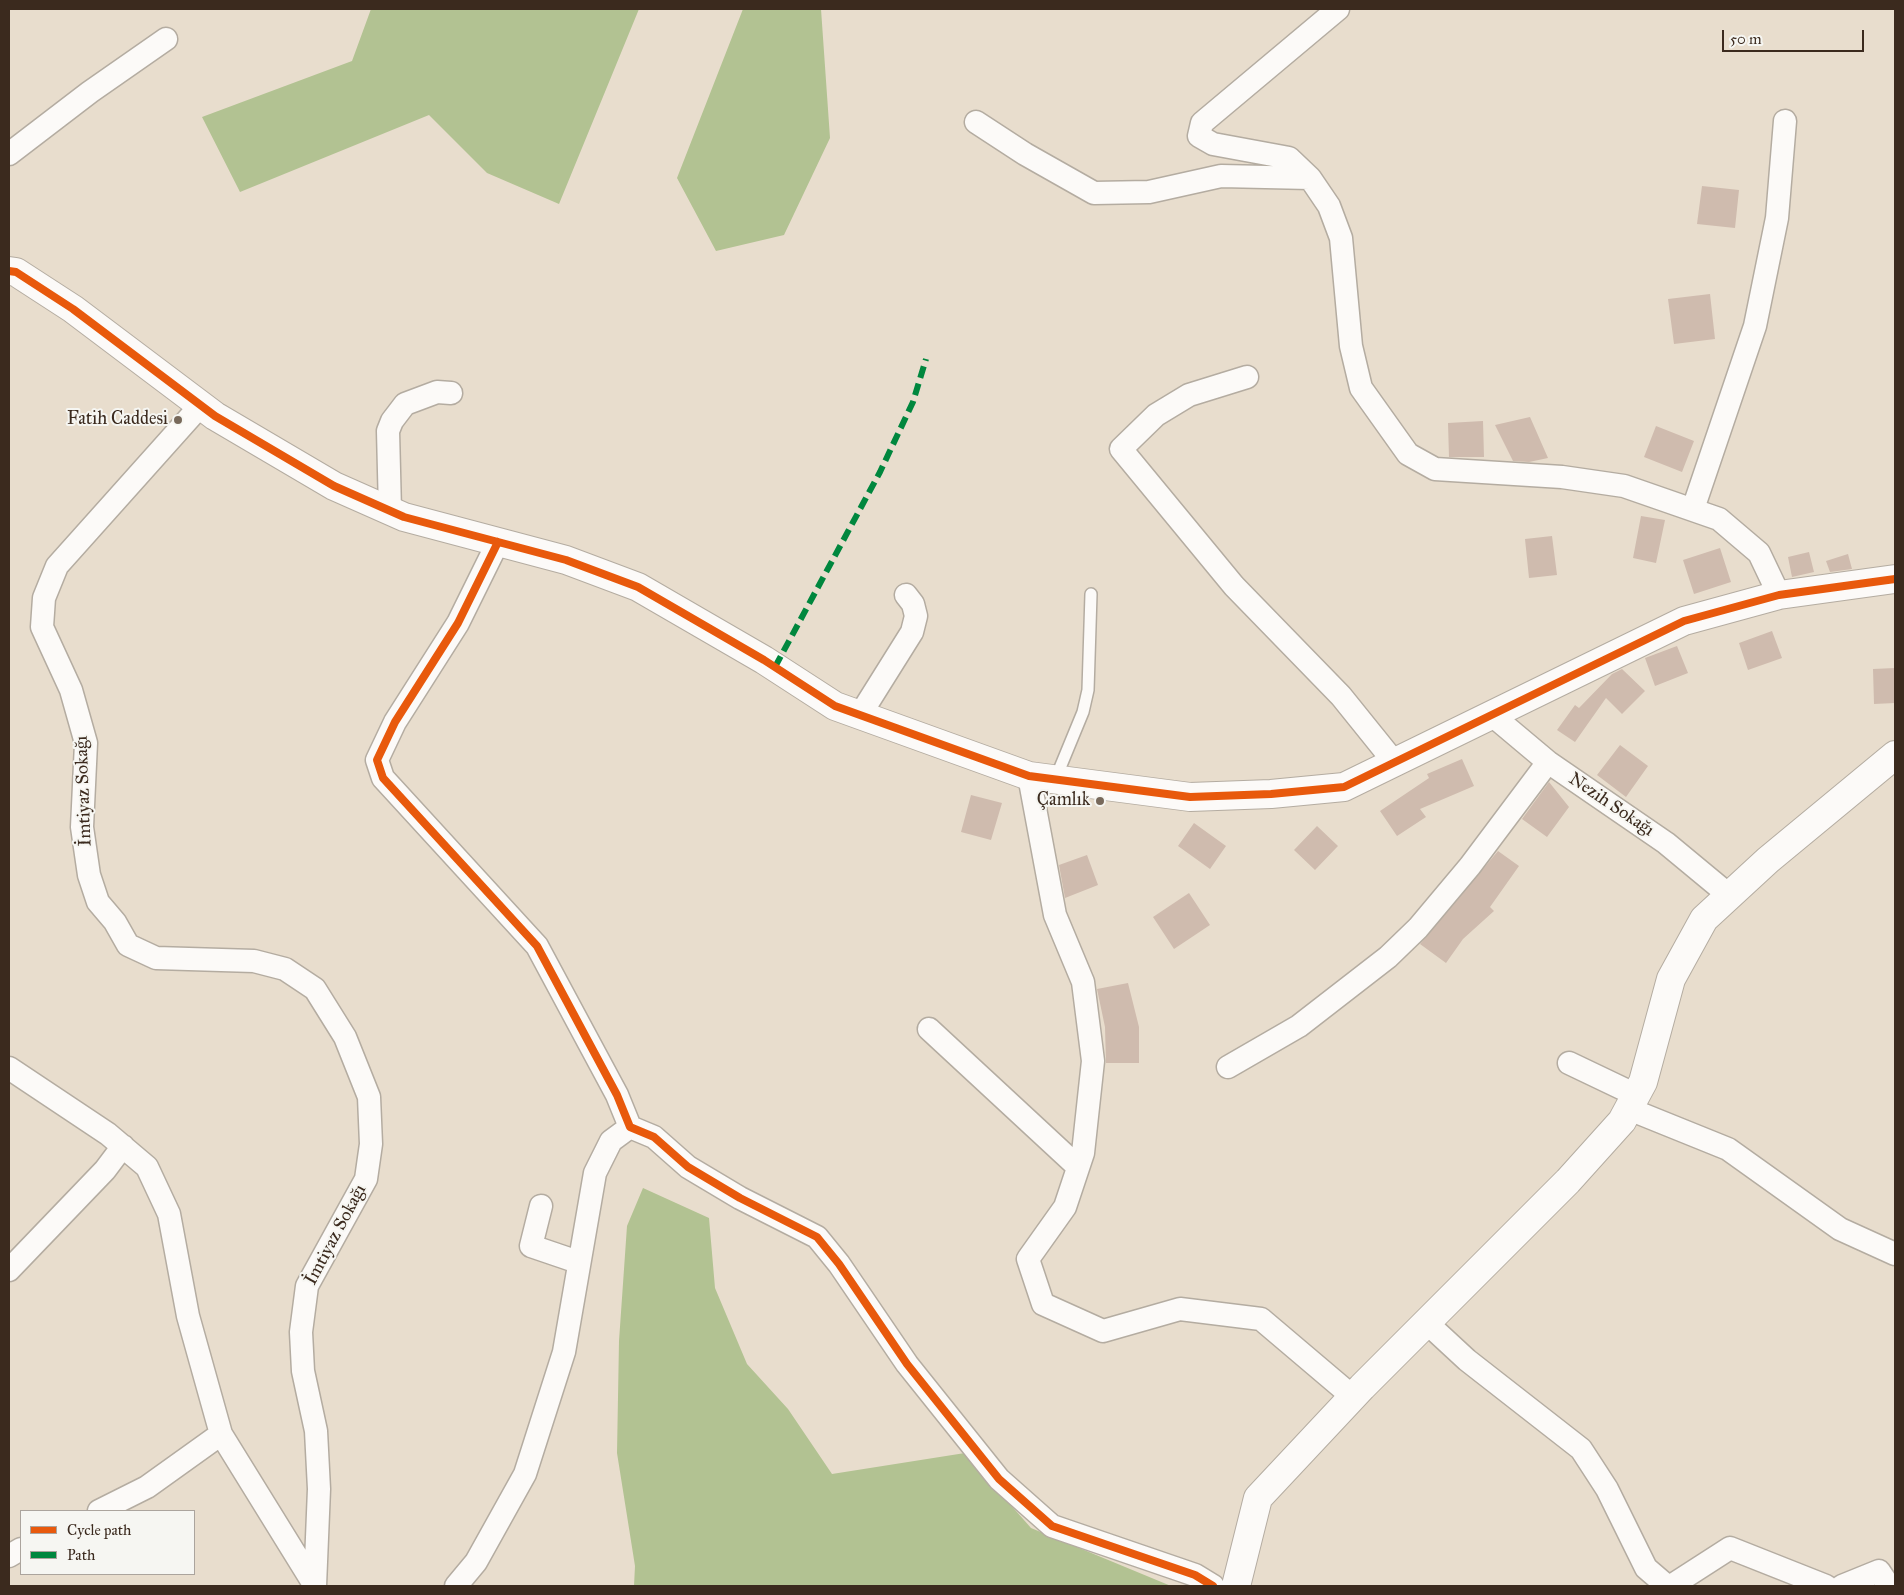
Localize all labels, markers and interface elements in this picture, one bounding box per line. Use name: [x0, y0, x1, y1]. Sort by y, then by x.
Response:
scale bar: [1724, 20, 1866, 52]
text: 50 m: [1730, 30, 1762, 48]
place label: Fatih Caddesi: [67, 409, 168, 431]
marker: Fatih Caddesi: [172, 414, 184, 426]
street label: İmtiyaz Sokağı: [71, 735, 97, 847]
street label: Nezih Sokağı: [1564, 769, 1658, 841]
place label: Çamlık: [1037, 790, 1090, 812]
marker: Çamlık: [1094, 795, 1106, 807]
street label: İmtiyaz Sokağı: [300, 1181, 372, 1289]
legend: [20, 1510, 195, 1575]
text: Cycle path: [67, 1521, 131, 1539]
text: Path: [67, 1546, 95, 1564]

